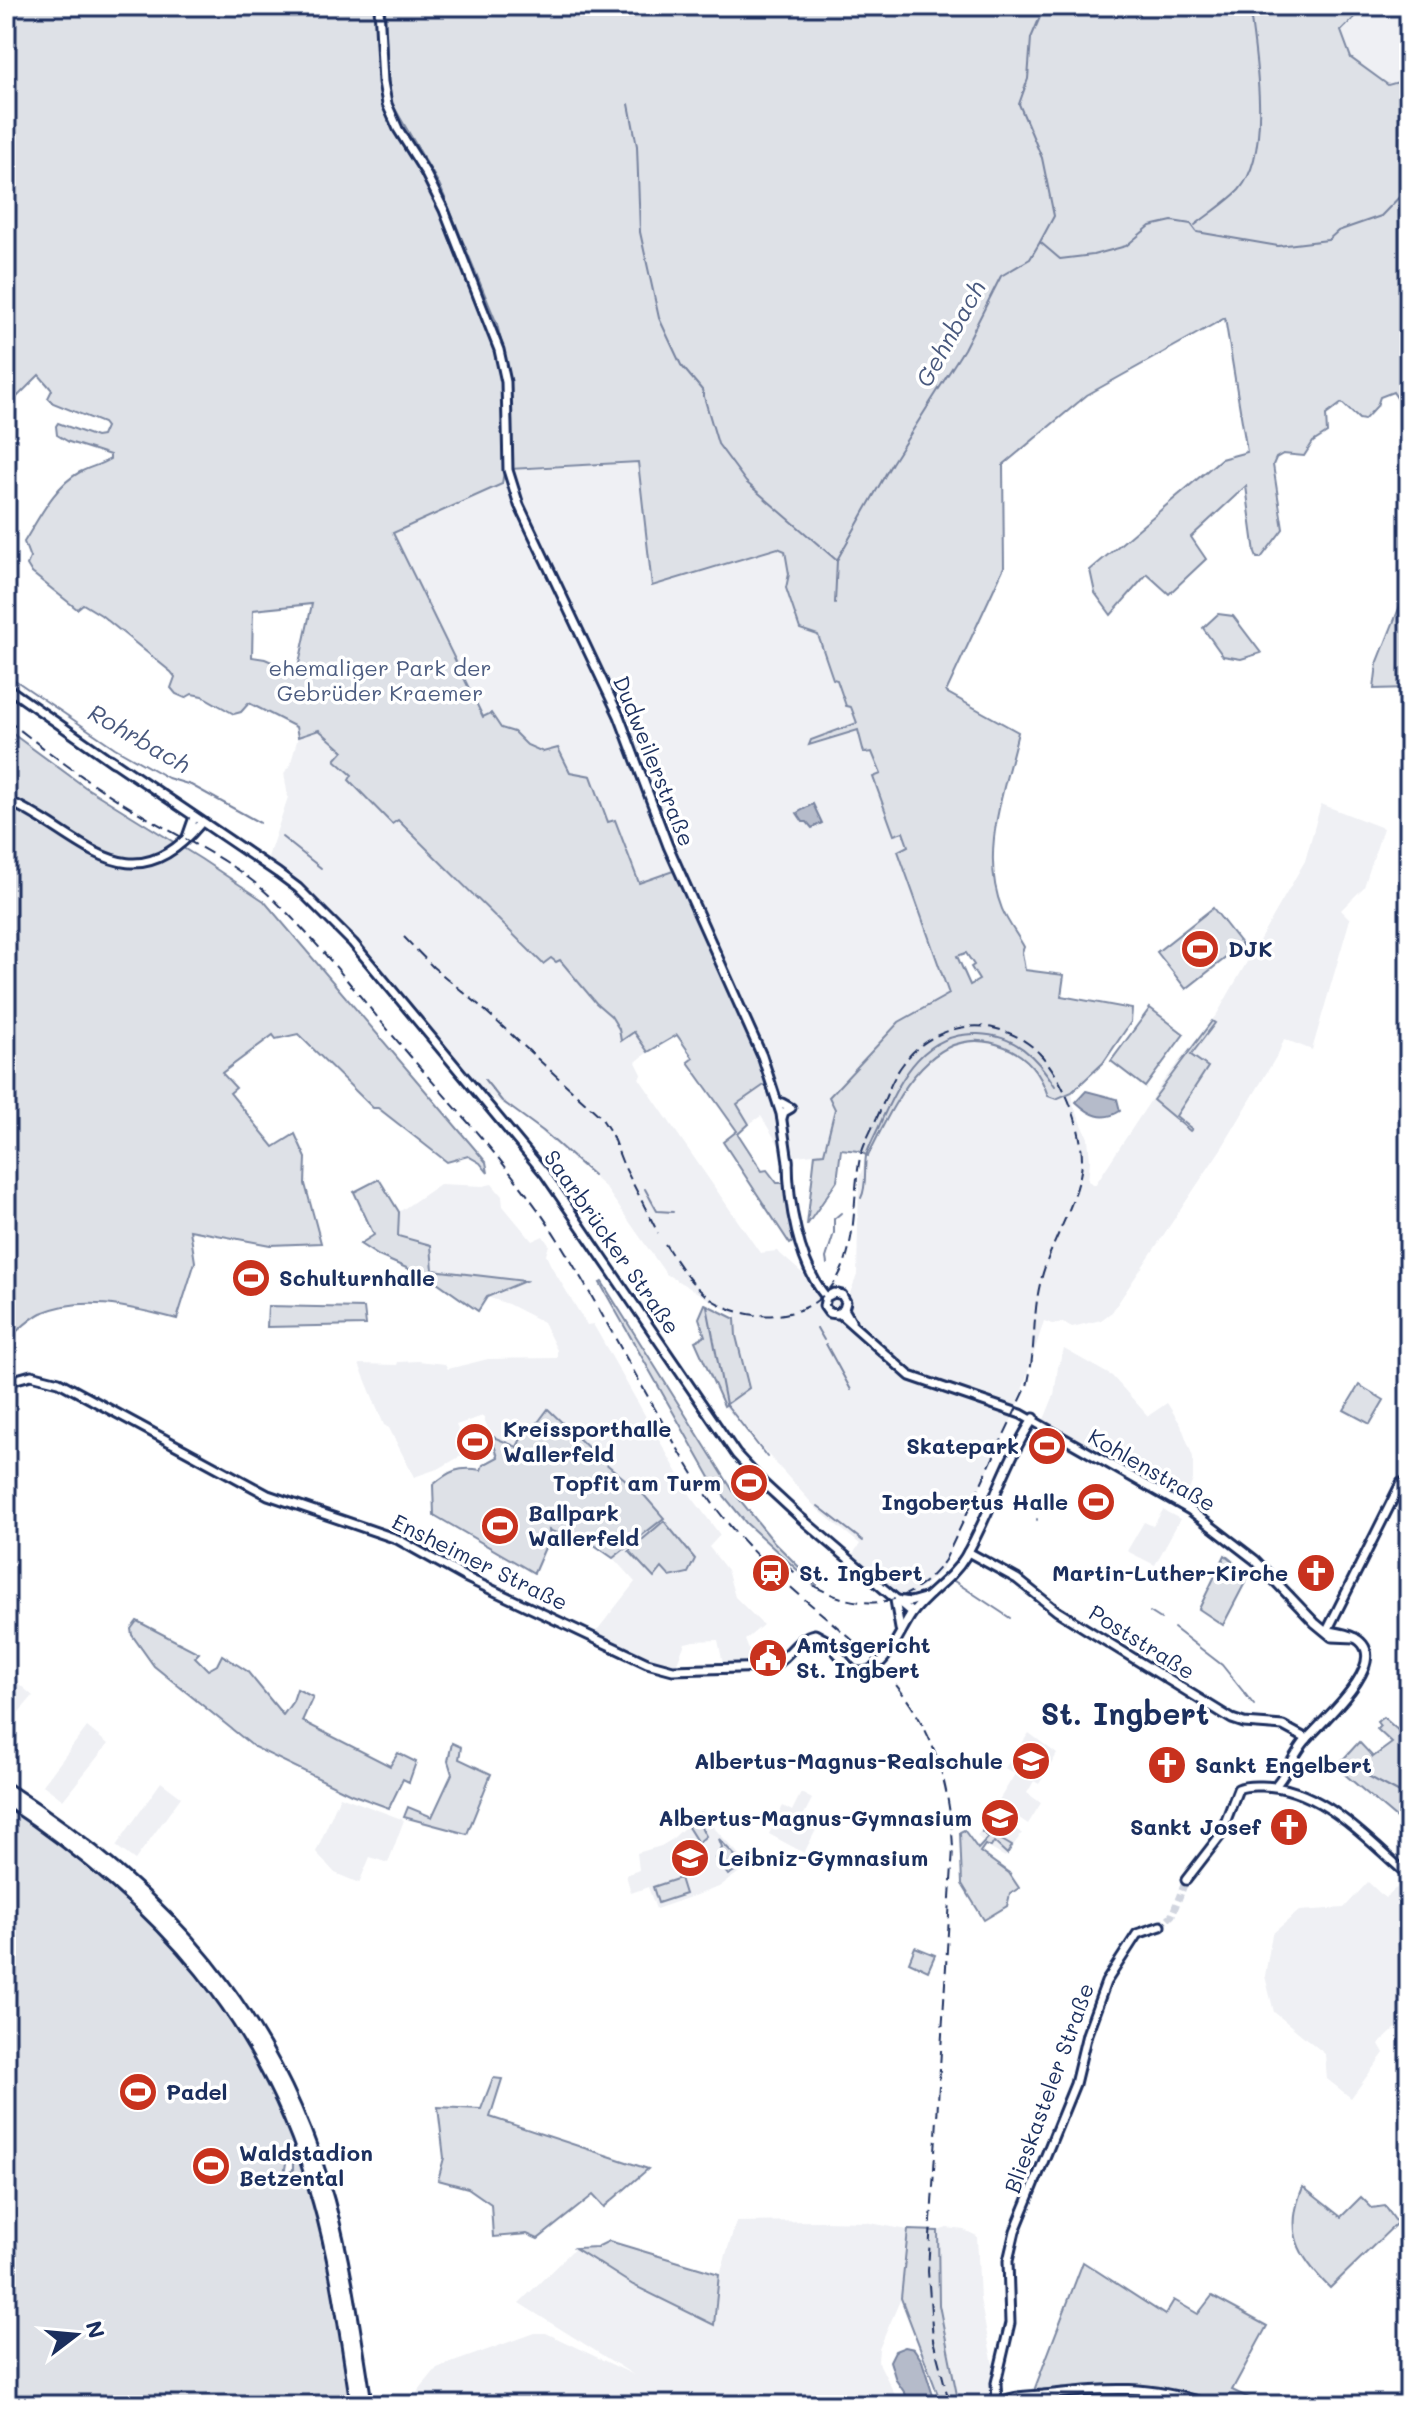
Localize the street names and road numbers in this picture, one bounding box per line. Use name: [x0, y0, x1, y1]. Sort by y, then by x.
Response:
street label: Dudweilerstraße: [607, 671, 702, 850]
street label: Saarbrücker Straße: [538, 1144, 687, 1340]
street label: Kohlenstraße: [1083, 1421, 1221, 1518]
street label: Ensheimer Straße: [388, 1506, 573, 1617]
street label: Poststraße: [1084, 1598, 1201, 1686]
street label: Blieskasteler Straße: [997, 1979, 1100, 2197]

